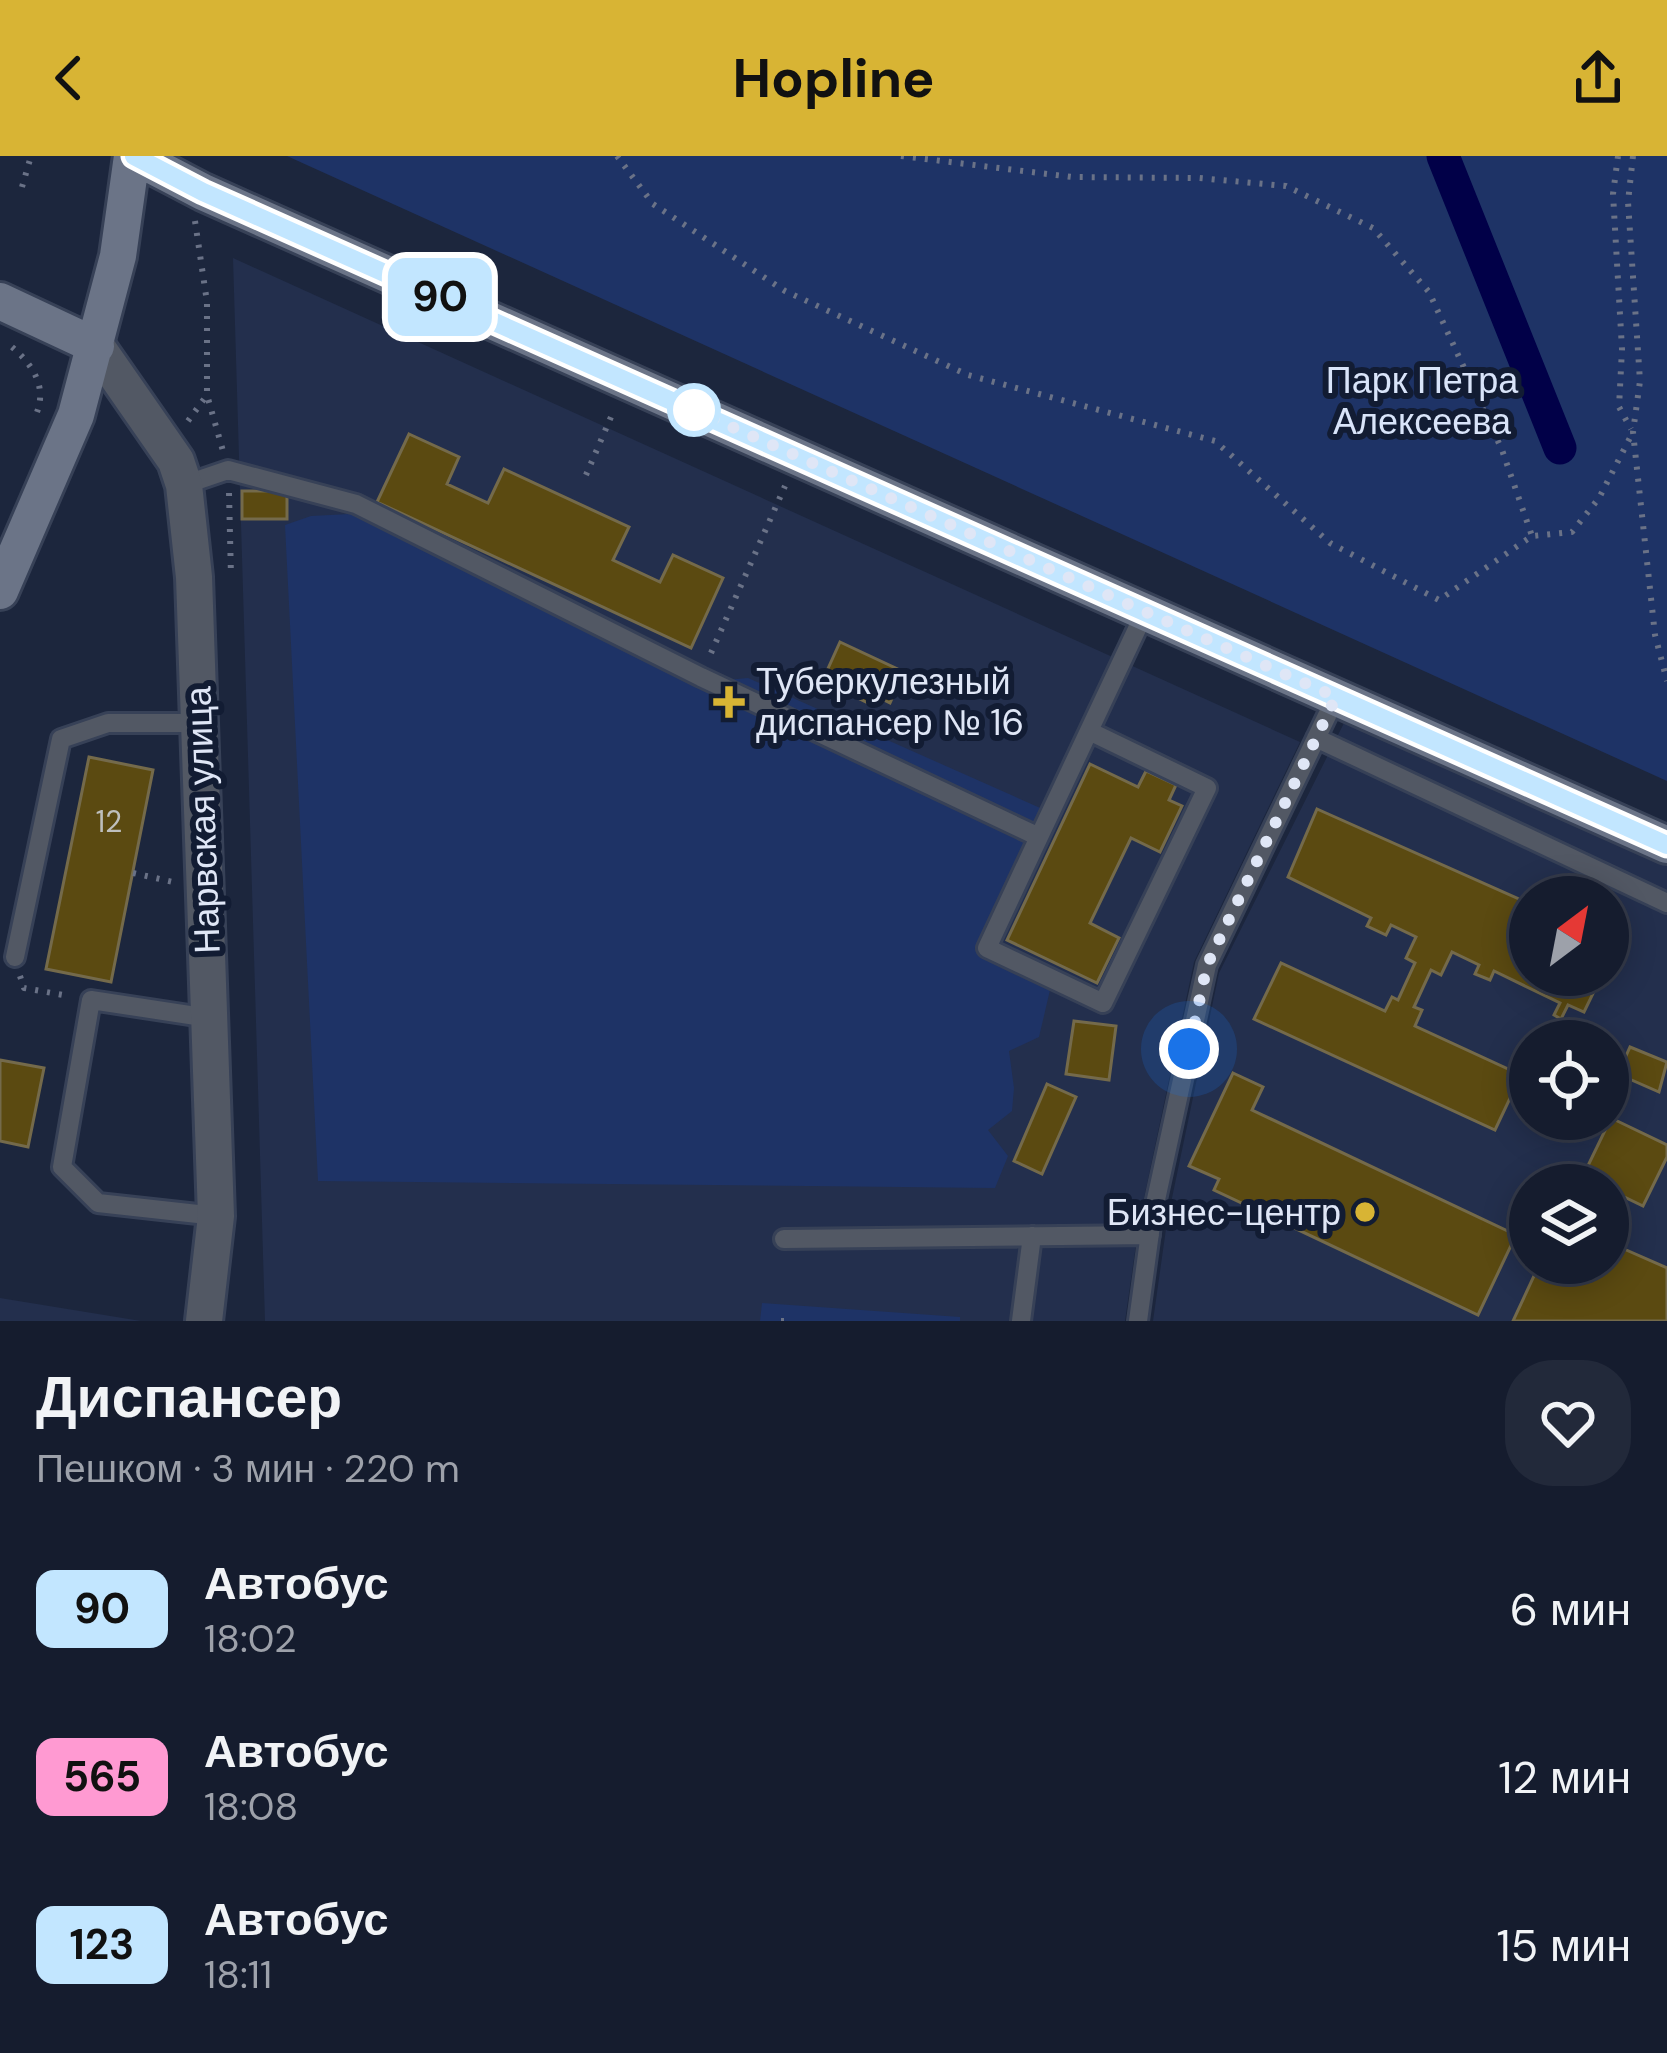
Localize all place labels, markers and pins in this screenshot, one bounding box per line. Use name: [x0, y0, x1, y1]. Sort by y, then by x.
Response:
unlabelled marker: [669, 385, 719, 435]
place label: Туберкулезный диспансер № 16: [756, 658, 1024, 746]
marker: Туберкулезный диспансер № 16: [713, 686, 745, 718]
place label: Бизнес-центр: [1107, 1189, 1341, 1236]
marker: Бизнес-центр: [1352, 1199, 1378, 1225]

